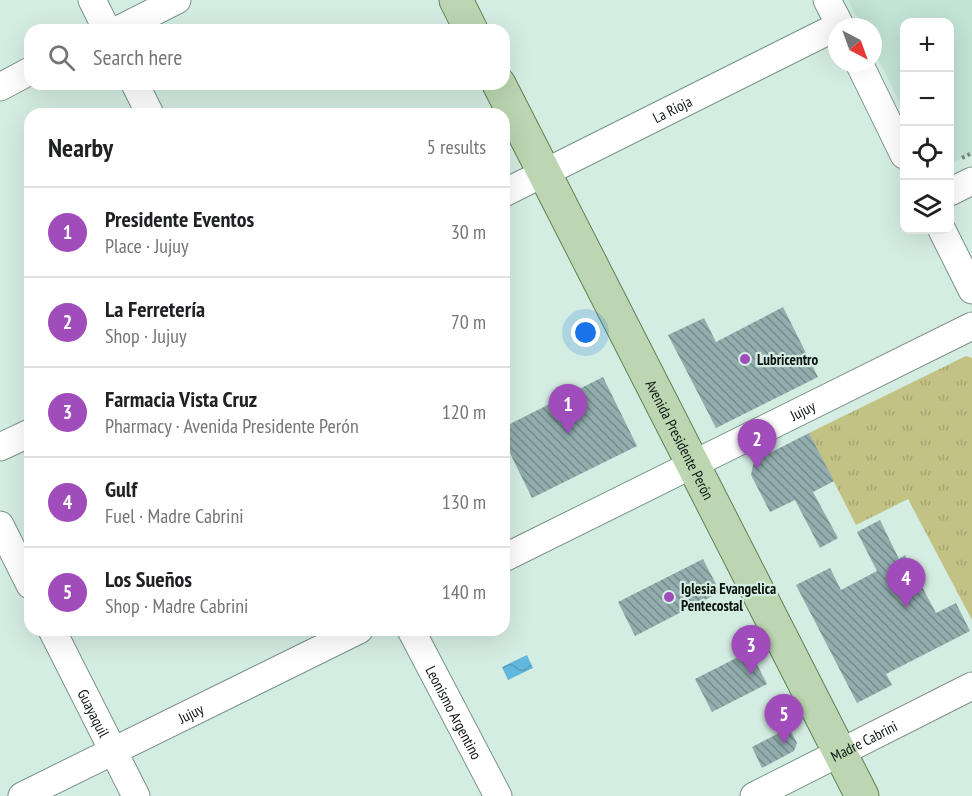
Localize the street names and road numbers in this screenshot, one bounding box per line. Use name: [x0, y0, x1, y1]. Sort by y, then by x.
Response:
street label: La Rioja: [649, 91, 695, 127]
street label: Avenida Presidente Perón: [642, 376, 719, 502]
street label: Jujuy: [786, 396, 818, 425]
street label: Leonismo Argentino: [422, 662, 487, 762]
street label: Guayaquil: [74, 686, 114, 741]
street label: Jujuy: [174, 699, 207, 728]
street label: Madre Cabrini: [827, 716, 900, 765]

